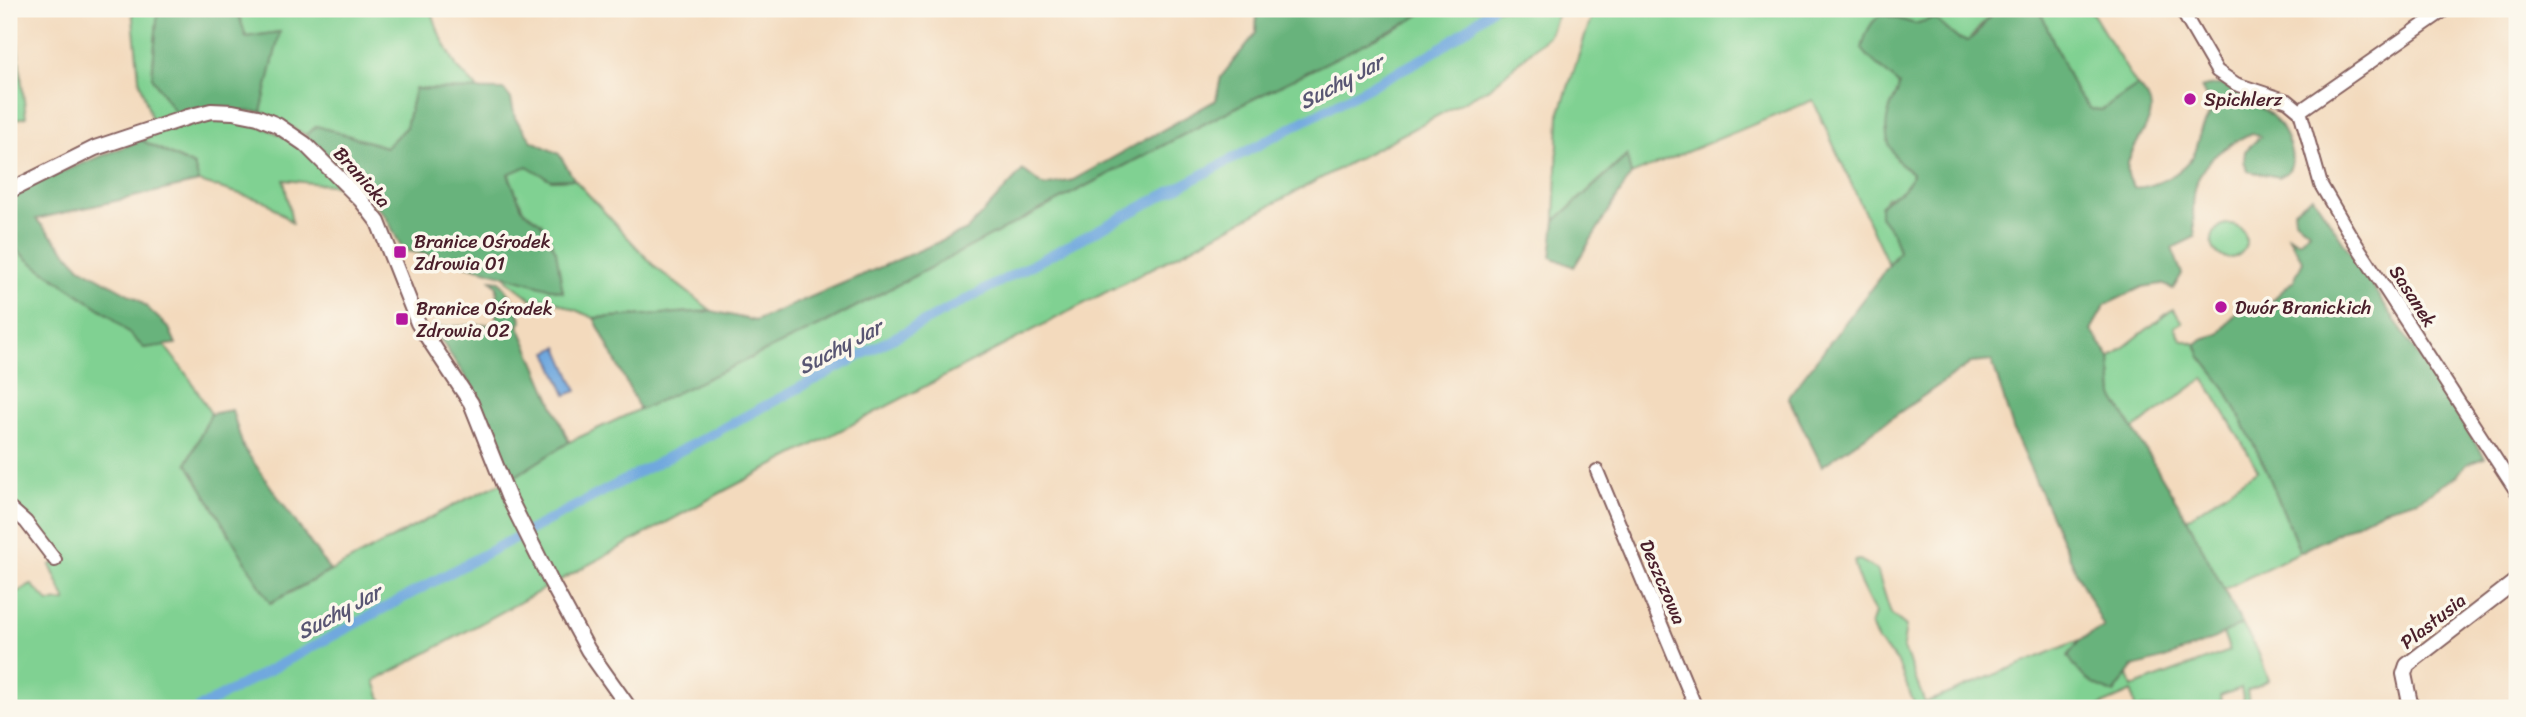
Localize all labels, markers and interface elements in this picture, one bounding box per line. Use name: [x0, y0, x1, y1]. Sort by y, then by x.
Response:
water label: Suchy Jar: [1292, 42, 1394, 120]
place label: Spichlerz: [2204, 83, 2284, 116]
marker: Spichlerz: [2182, 91, 2198, 107]
street label: Branicka: [325, 138, 399, 216]
place label: Branice Ośrodek Zdrowia 01: [414, 225, 551, 280]
marker: Branice Ośrodek Zdrowia 01: [392, 244, 408, 260]
street label: Sasanek: [2380, 258, 2446, 334]
place label: Dwór Branickich: [2235, 291, 2371, 324]
place label: Branice Ośrodek Zdrowia 02: [416, 292, 553, 347]
marker: Dwór Branickich: [2213, 299, 2229, 315]
water label: Suchy Jar: [791, 307, 893, 385]
marker: Branice Ośrodek Zdrowia 02: [394, 311, 410, 327]
street label: Deszczowa: [1630, 534, 1696, 630]
water label: Suchy Jar: [290, 572, 392, 650]
street label: Plastusia: [2393, 584, 2474, 658]

